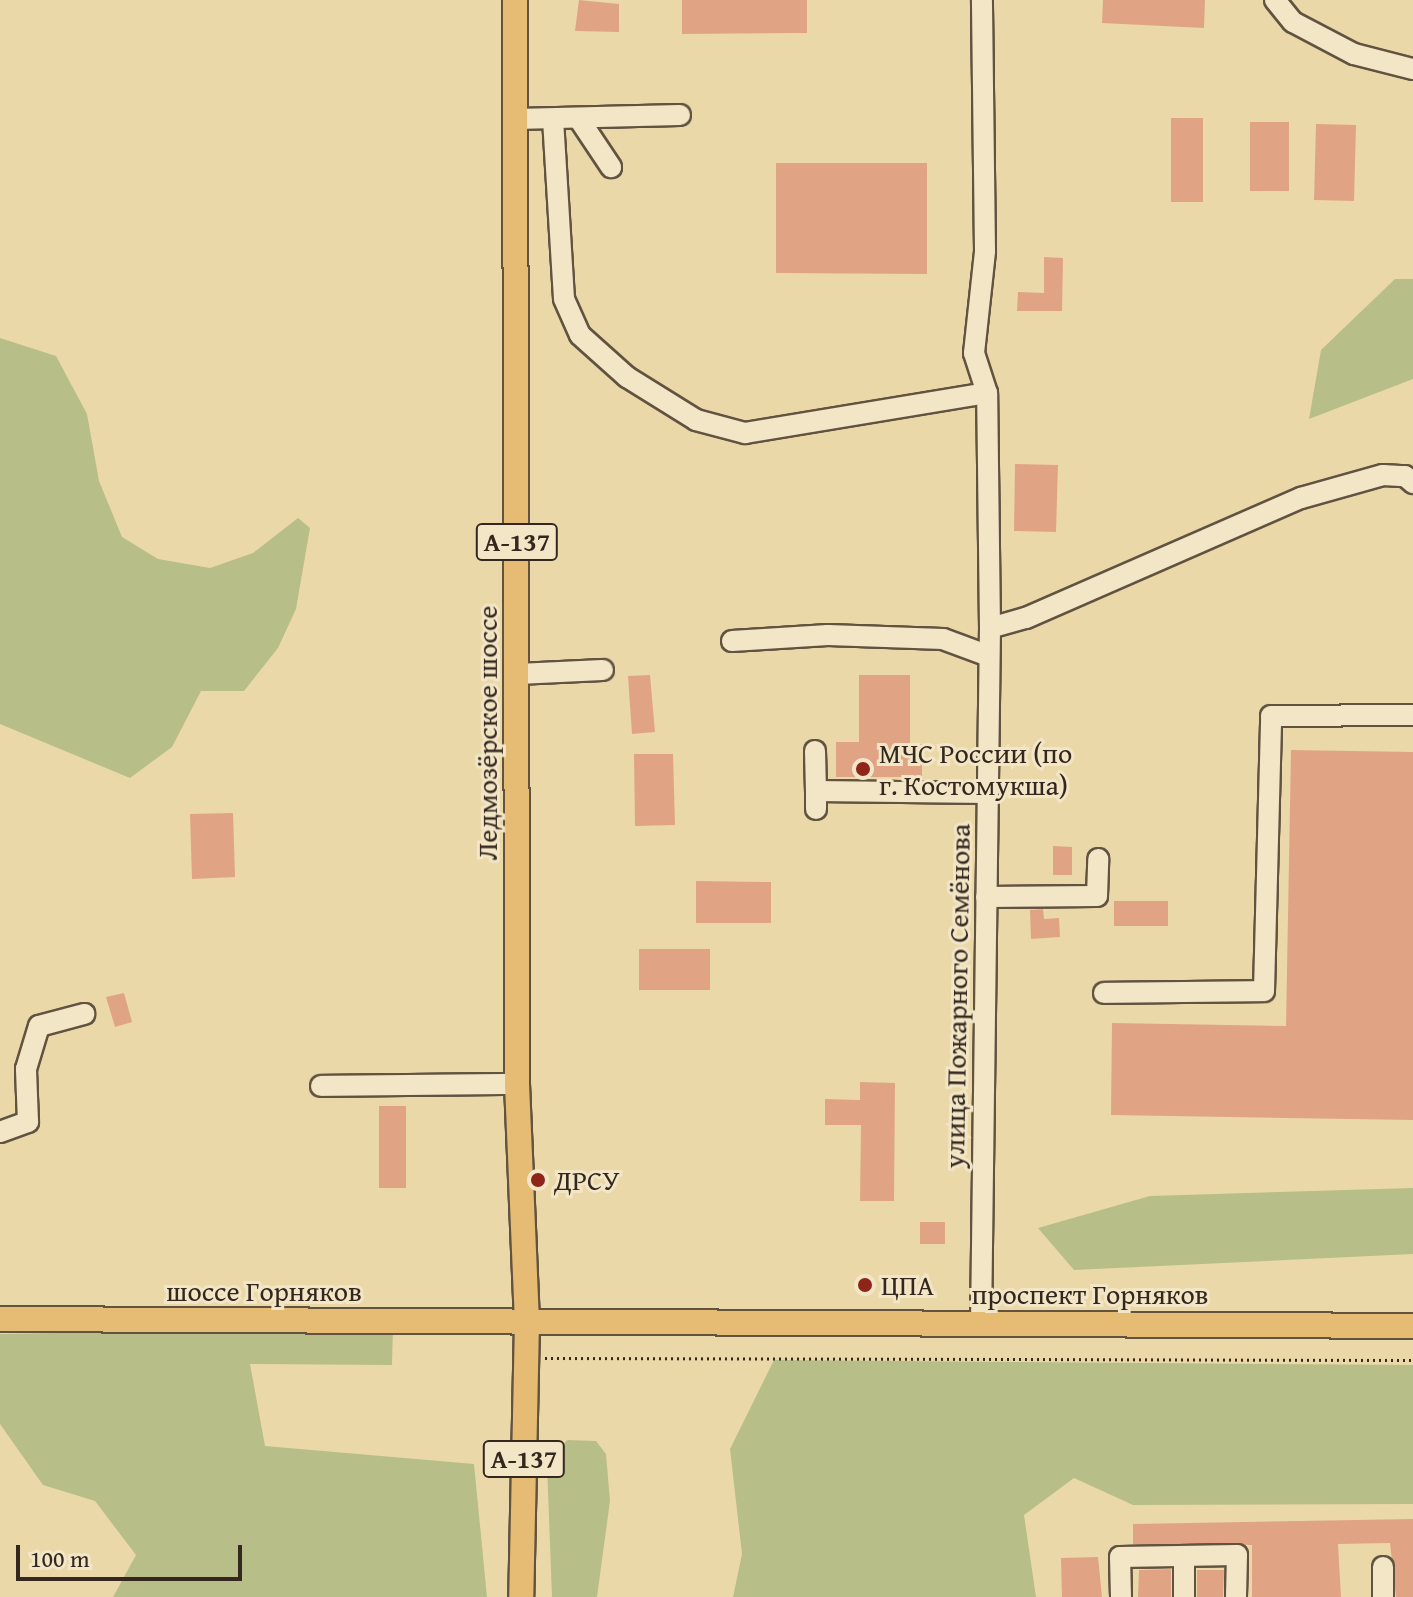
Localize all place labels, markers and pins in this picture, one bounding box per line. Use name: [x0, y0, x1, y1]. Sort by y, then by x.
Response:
place label: МЧС России (по г. Костомукша): [879, 736, 1072, 802]
marker: МЧС России (по г. Костомукша): [854, 760, 872, 778]
place label: ДРСУ: [554, 1163, 619, 1197]
marker: ДРСУ: [529, 1171, 547, 1189]
place label: ЦПА: [881, 1268, 934, 1302]
marker: ЦПА: [856, 1276, 874, 1294]

